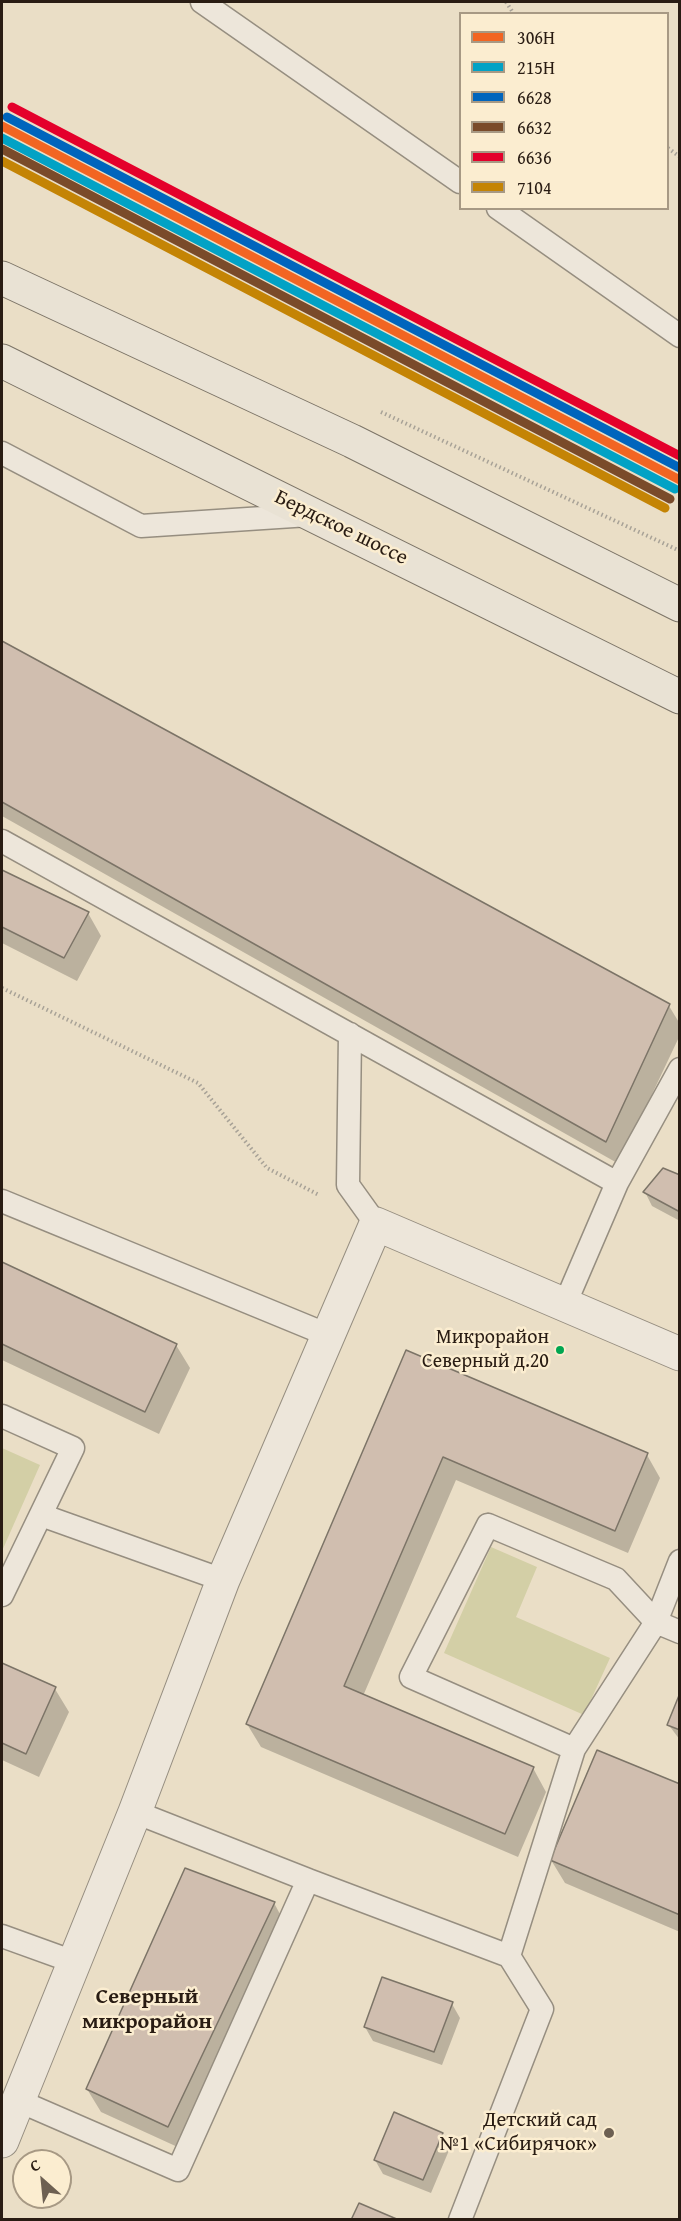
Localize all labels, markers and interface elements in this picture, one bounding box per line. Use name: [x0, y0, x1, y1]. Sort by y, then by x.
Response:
legend: [459, 12, 669, 210]
text: 306Н: [517, 24, 555, 51]
text: 215Н: [517, 54, 555, 81]
text: 6628: [517, 84, 552, 111]
text: 6632: [517, 114, 552, 141]
text: 6636: [517, 144, 552, 171]
text: 7104: [517, 174, 552, 201]
street label: Бердское шоссе: [270, 485, 412, 571]
place label: Микрорайон Северный д.20: [422, 1326, 549, 1373]
marker: Микрорайон Северный д.20: [554, 1344, 566, 1356]
district label: Северный микрорайон: [82, 1984, 212, 2036]
place label: Детский сад №1 «Сибирячок»: [440, 2108, 597, 2158]
marker: Детский сад №1 «Сибирячок»: [602, 2126, 616, 2140]
north arrow: [12, 2149, 72, 2209]
text: С: [25, 2152, 44, 2177]

